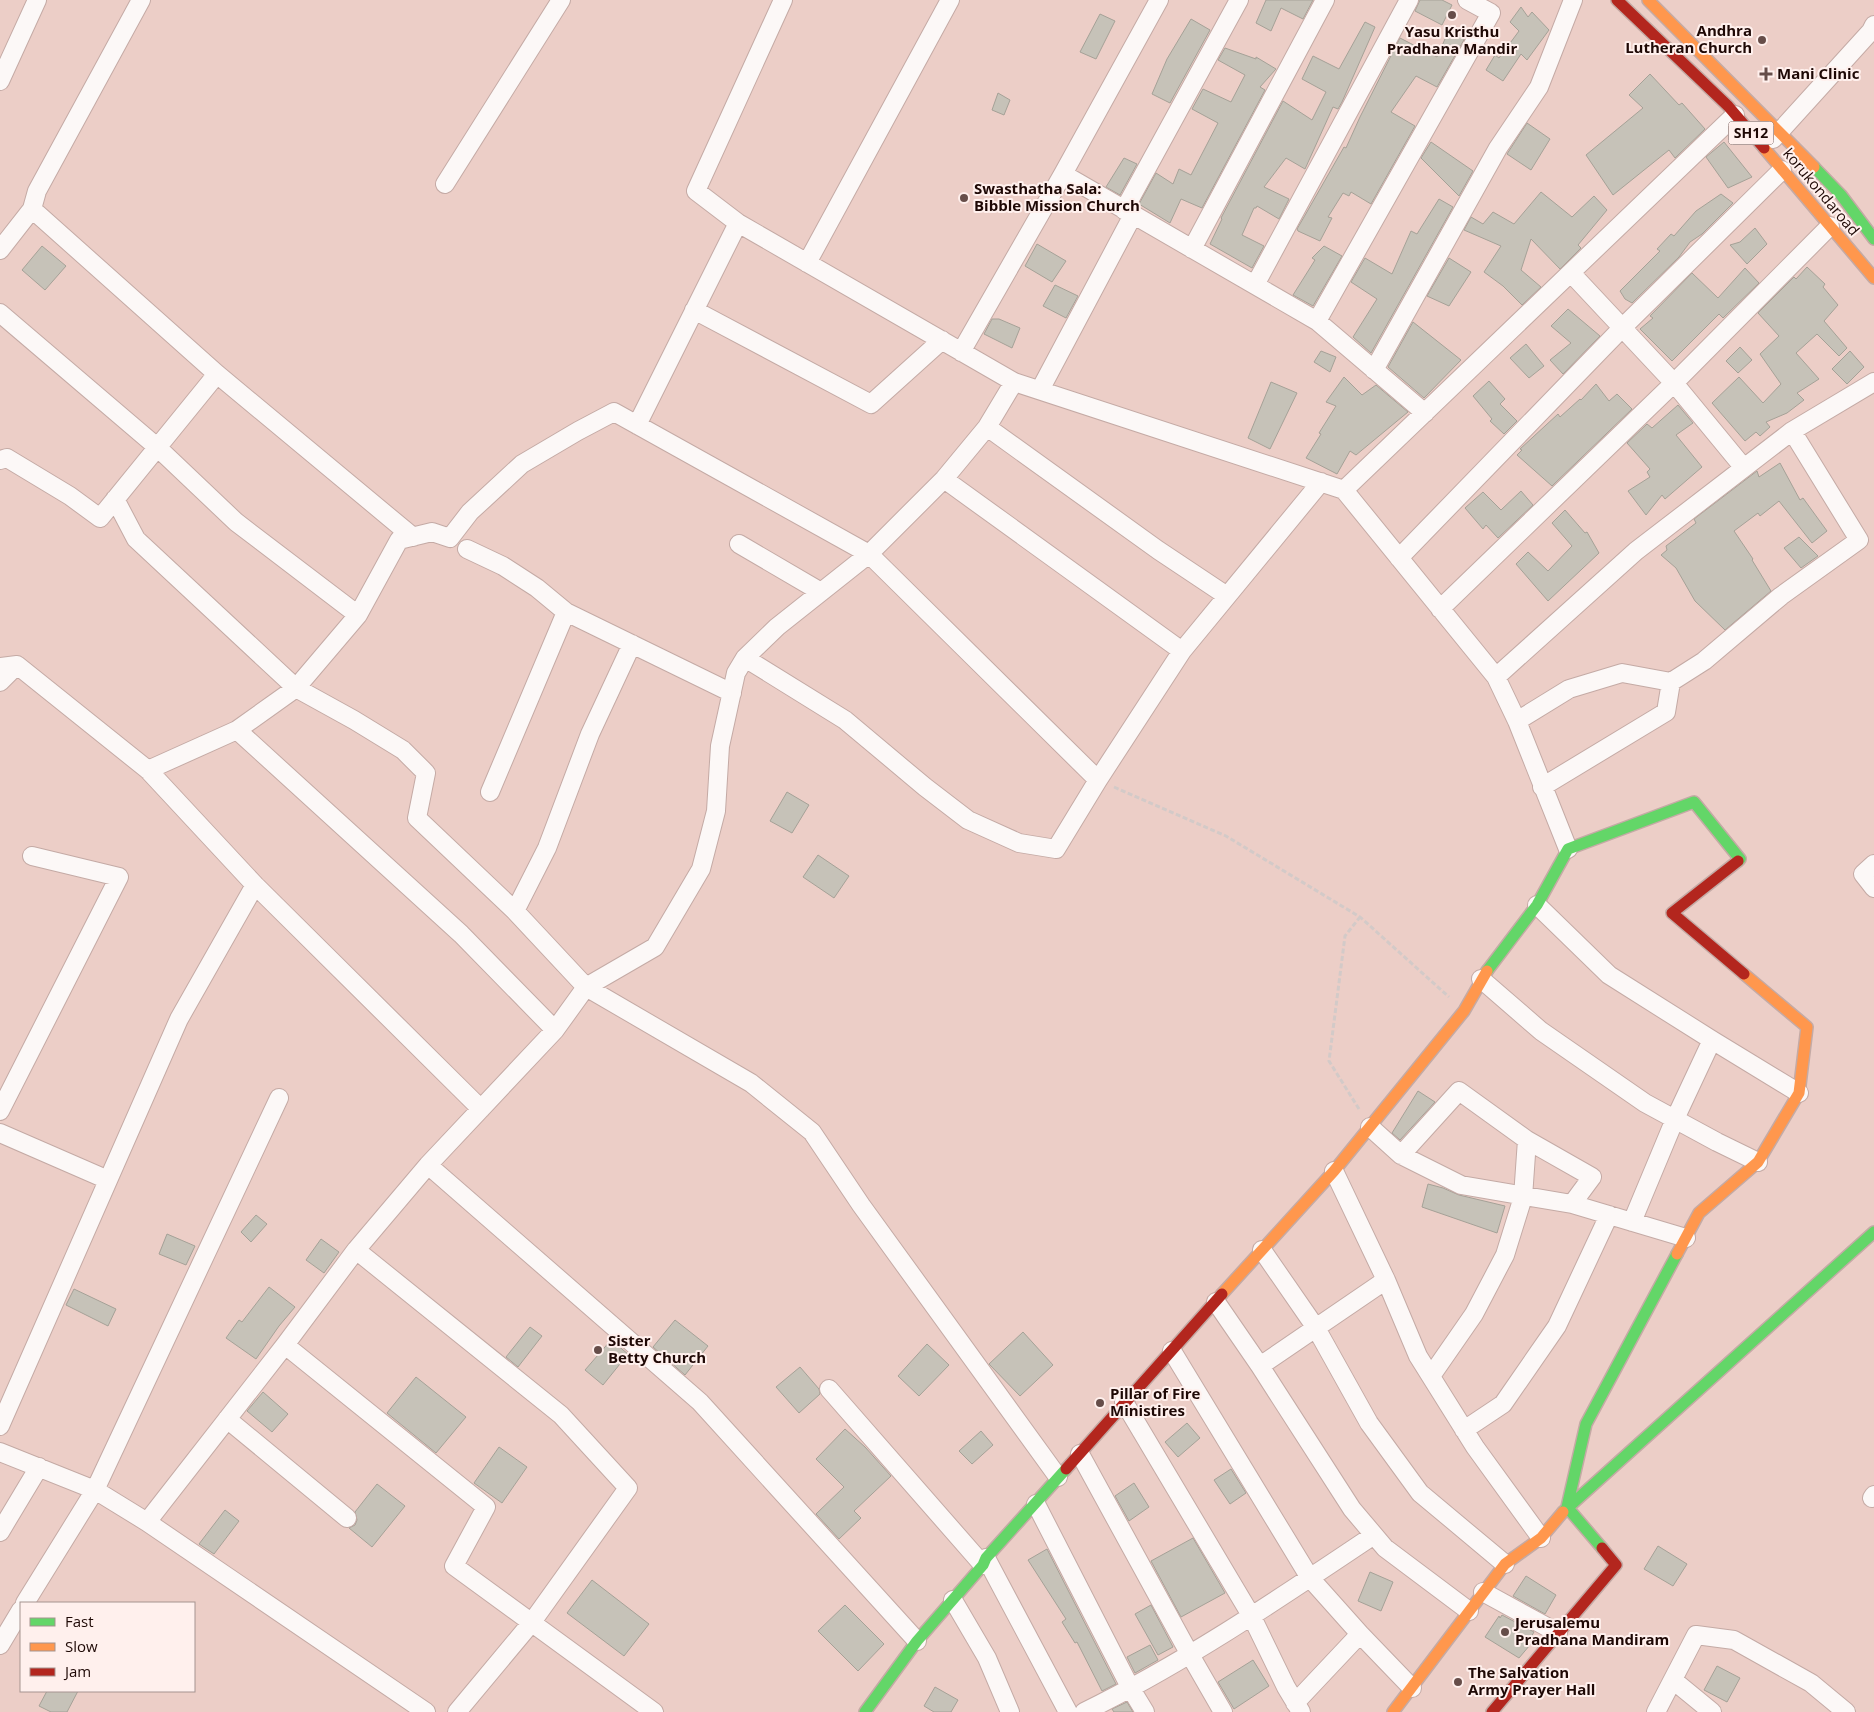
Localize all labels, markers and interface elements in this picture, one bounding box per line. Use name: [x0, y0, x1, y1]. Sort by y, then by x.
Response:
marker: Yasu Kristhu Pradhana Mandir: [1446, 9, 1458, 21]
place label: Andhra Lutheran Church: [1625, 20, 1752, 57]
place label: Yasu Kristhu Pradhana Mandir: [1387, 21, 1517, 58]
marker: Andhra Lutheran Church: [1756, 34, 1768, 46]
place label: Mani Clinic: [1777, 63, 1860, 83]
marker: Mani Clinic: [1759, 67, 1773, 81]
road number: SH12: [1728, 122, 1774, 144]
street label: korukondaroad: [1779, 143, 1864, 239]
place label: Swasthatha Sala: Bibble Mission Church: [974, 178, 1140, 215]
marker: Swasthatha Sala: Bibble Mission Church: [958, 192, 970, 204]
place label: Sister Betty Church: [608, 1330, 706, 1367]
marker: Sister Betty Church: [592, 1344, 604, 1356]
place label: Pillar of Fire Ministires: [1110, 1383, 1201, 1420]
marker: Pillar of Fire Ministires: [1094, 1397, 1106, 1409]
legend: [20, 1602, 195, 1692]
text: Fast: [65, 1611, 94, 1631]
place label: Jerusalemu Pradhana Mandiram: [1513, 1612, 1669, 1649]
marker: Jerusalemu Pradhana Mandiram: [1499, 1626, 1511, 1638]
text: Slow: [65, 1636, 98, 1656]
text: Jam: [63, 1661, 91, 1681]
place label: The Salvation Army Prayer Hall: [1468, 1662, 1595, 1699]
marker: The Salvation Army Prayer Hall: [1452, 1676, 1464, 1688]

